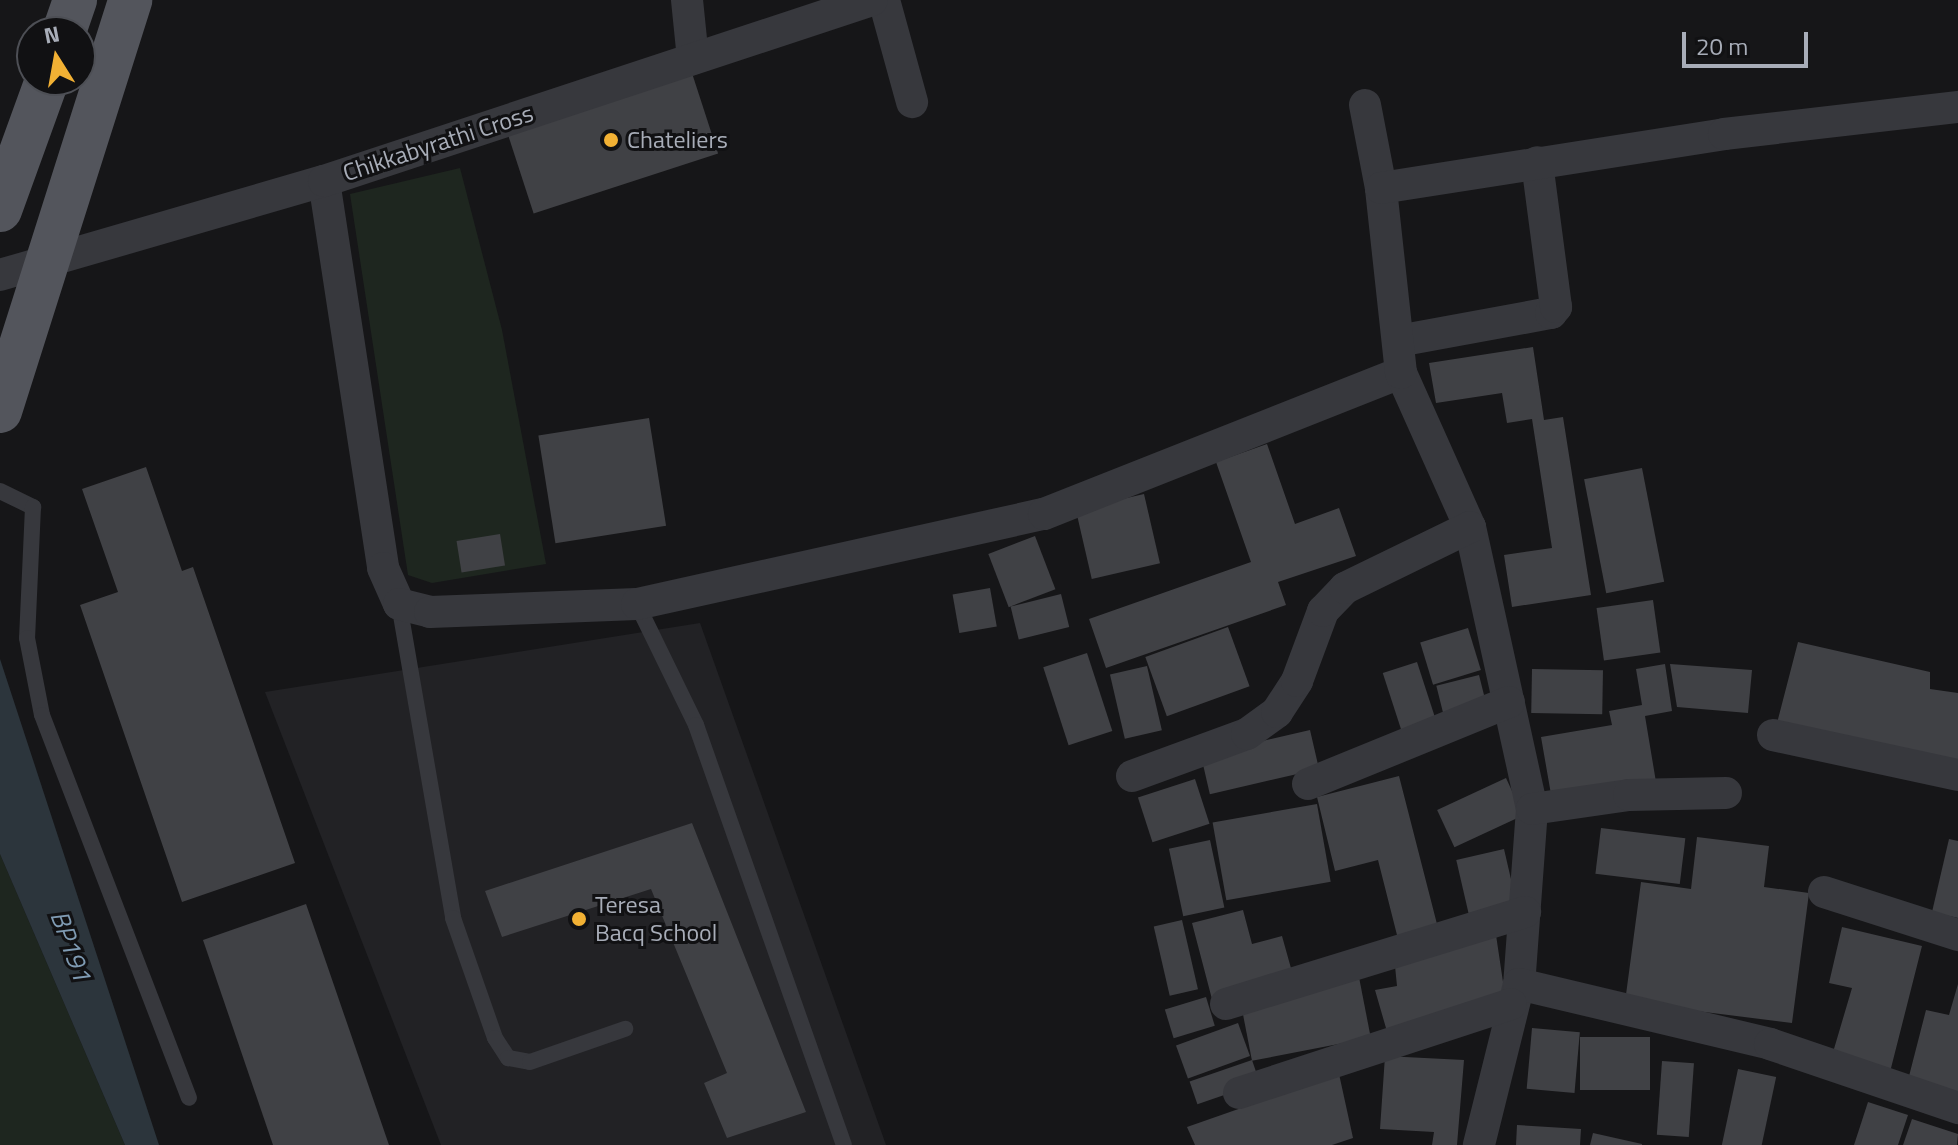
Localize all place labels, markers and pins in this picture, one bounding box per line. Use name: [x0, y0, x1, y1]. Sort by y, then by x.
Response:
place label: Chateliers: [627, 126, 728, 154]
marker: Chateliers: [602, 131, 620, 149]
place label: Teresa Bacq School: [595, 891, 717, 947]
marker: Teresa Bacq School: [570, 910, 588, 928]

